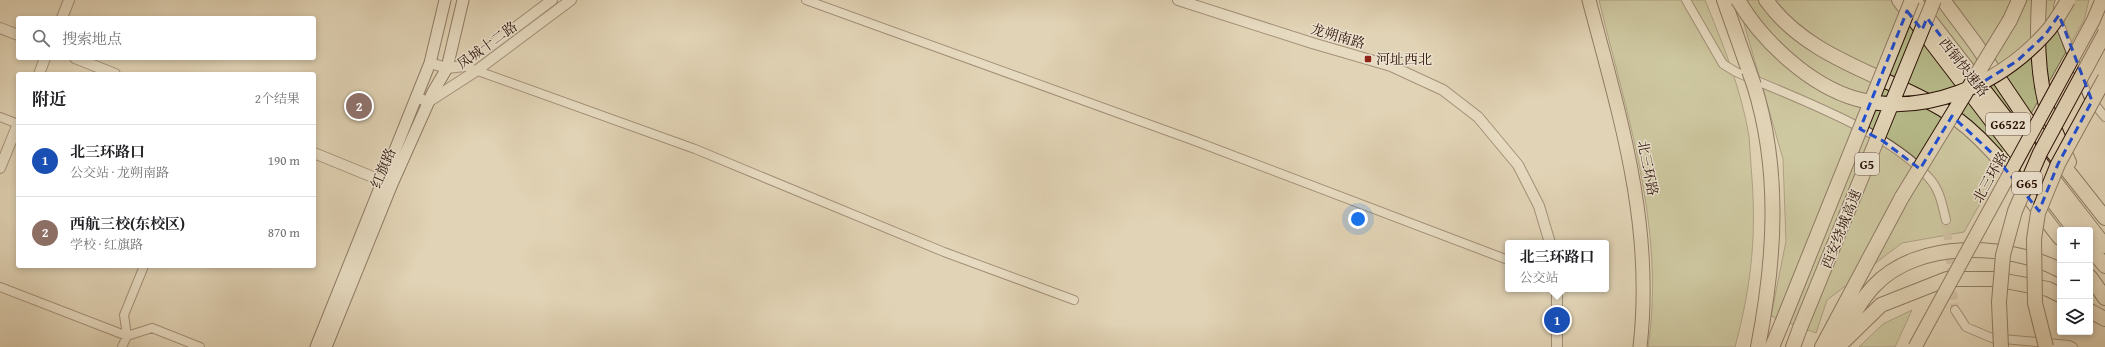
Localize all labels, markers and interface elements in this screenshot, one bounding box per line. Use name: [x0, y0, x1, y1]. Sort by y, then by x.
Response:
search box: [16, 16, 316, 60]
street label: 凤城十二路: [453, 16, 521, 74]
street label: 龙朔南路: [1308, 19, 1368, 53]
icon: search: [30, 27, 52, 49]
text: 搜索地点: [62, 28, 122, 49]
street label: 西铜快速路: [1935, 33, 1993, 101]
place label: 河址西北: [1376, 49, 1432, 69]
marker: 河址西北: [1363, 54, 1373, 64]
text: 附近: [32, 86, 66, 111]
text: 2个结果: [255, 89, 300, 108]
pin: 2: [346, 91, 372, 121]
road number: G6522: [1986, 113, 2030, 135]
street label: 北三环路: [1633, 139, 1663, 197]
text: 北三环路口: [70, 141, 145, 162]
street label: 红旗路: [366, 145, 400, 191]
street label: 北三环路: [1968, 148, 2012, 206]
text: 1: [42, 151, 48, 170]
text: 190 m: [268, 151, 300, 170]
road number: G5: [1855, 153, 1879, 175]
text: 公交站 · 龙朔南路: [70, 163, 169, 182]
road number: G65: [2012, 172, 2042, 194]
street label: 西安绕城高速: [1816, 186, 1866, 272]
your location: [1348, 209, 1368, 229]
text: 西航三校(东校区): [70, 213, 185, 234]
text: 2: [42, 223, 48, 242]
text: 870 m: [268, 223, 300, 242]
map controls: [2057, 227, 2093, 335]
button: +: [2057, 227, 2093, 263]
text: 学校 · 红旗路: [70, 235, 143, 254]
popup: [1505, 240, 1609, 292]
text: 北三环路口: [1519, 246, 1595, 267]
button: −: [2057, 263, 2093, 299]
text: 公交站: [1519, 268, 1559, 287]
button: layers: [2057, 299, 2093, 335]
pin: 1: [1544, 305, 1570, 335]

